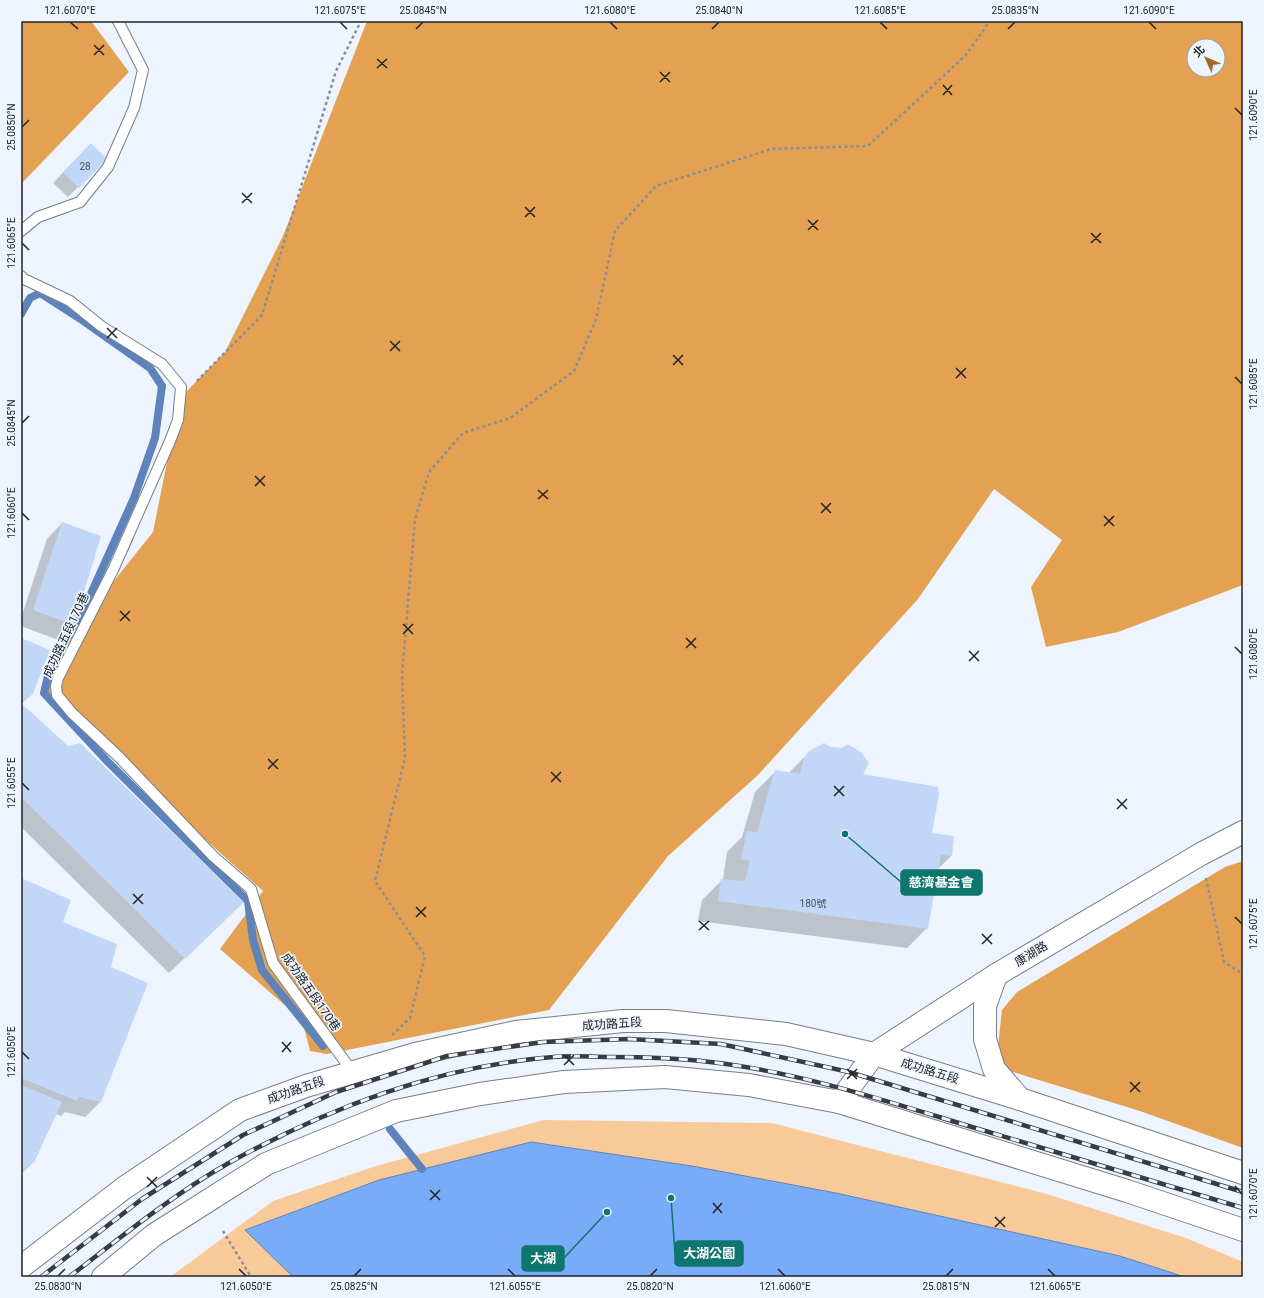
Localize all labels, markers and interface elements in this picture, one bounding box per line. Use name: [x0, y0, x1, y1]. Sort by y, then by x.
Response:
text: 121.6070°E: [44, 5, 96, 16]
text: 121.6075°E: [314, 5, 366, 16]
text: 25.0845°N: [399, 5, 447, 16]
text: 121.6080°E: [584, 5, 636, 16]
text: 25.0840°N: [695, 5, 743, 16]
text: 121.6085°E: [854, 5, 906, 16]
text: 25.0835°N: [991, 5, 1039, 16]
text: 121.6090°E: [1123, 5, 1175, 16]
north arrow: [1186, 38, 1226, 78]
text: 北: [1191, 43, 1208, 60]
text: 121.6090°E: [1248, 89, 1259, 141]
text: 25.0850°N: [6, 103, 17, 151]
house number: 28: [79, 161, 91, 172]
text: 121.6065°E: [6, 217, 17, 269]
text: 121.6085°E: [1248, 358, 1259, 410]
text: 25.0845°N: [6, 399, 17, 447]
text: 121.6060°E: [6, 487, 17, 539]
street label: 成功路五段170巷: [40, 590, 92, 680]
text: 121.6080°E: [1248, 628, 1259, 680]
text: 121.6055°E: [6, 757, 17, 809]
callout: 慈濟基金會: [901, 870, 982, 895]
text: 慈濟基金會: [908, 875, 974, 890]
house number: 180號: [800, 898, 826, 909]
text: 121.6075°E: [1248, 898, 1259, 950]
street label: 康湖路: [1012, 939, 1050, 969]
street label: 成功路五段170巷: [279, 950, 343, 1034]
street label: 成功路五段: [582, 1015, 642, 1033]
text: 121.6050°E: [6, 1026, 17, 1078]
street label: 成功路五段: [899, 1056, 961, 1086]
street label: 成功路五段: [265, 1074, 327, 1106]
text: 121.6070°E: [1248, 1168, 1259, 1220]
callout: 大湖公園: [675, 1241, 743, 1266]
callout: 大湖: [522, 1246, 564, 1271]
text: 大湖公園: [683, 1246, 735, 1261]
text: 大湖: [530, 1251, 556, 1266]
text: 25.0830°N: [34, 1281, 82, 1292]
text: 121.6050°E: [220, 1281, 272, 1292]
text: 25.0825°N: [330, 1281, 378, 1292]
text: 121.6055°E: [489, 1281, 541, 1292]
text: 25.0820°N: [626, 1281, 674, 1292]
text: 121.6060°E: [759, 1281, 811, 1292]
text: 25.0815°N: [922, 1281, 970, 1292]
text: 121.6065°E: [1029, 1281, 1081, 1292]

